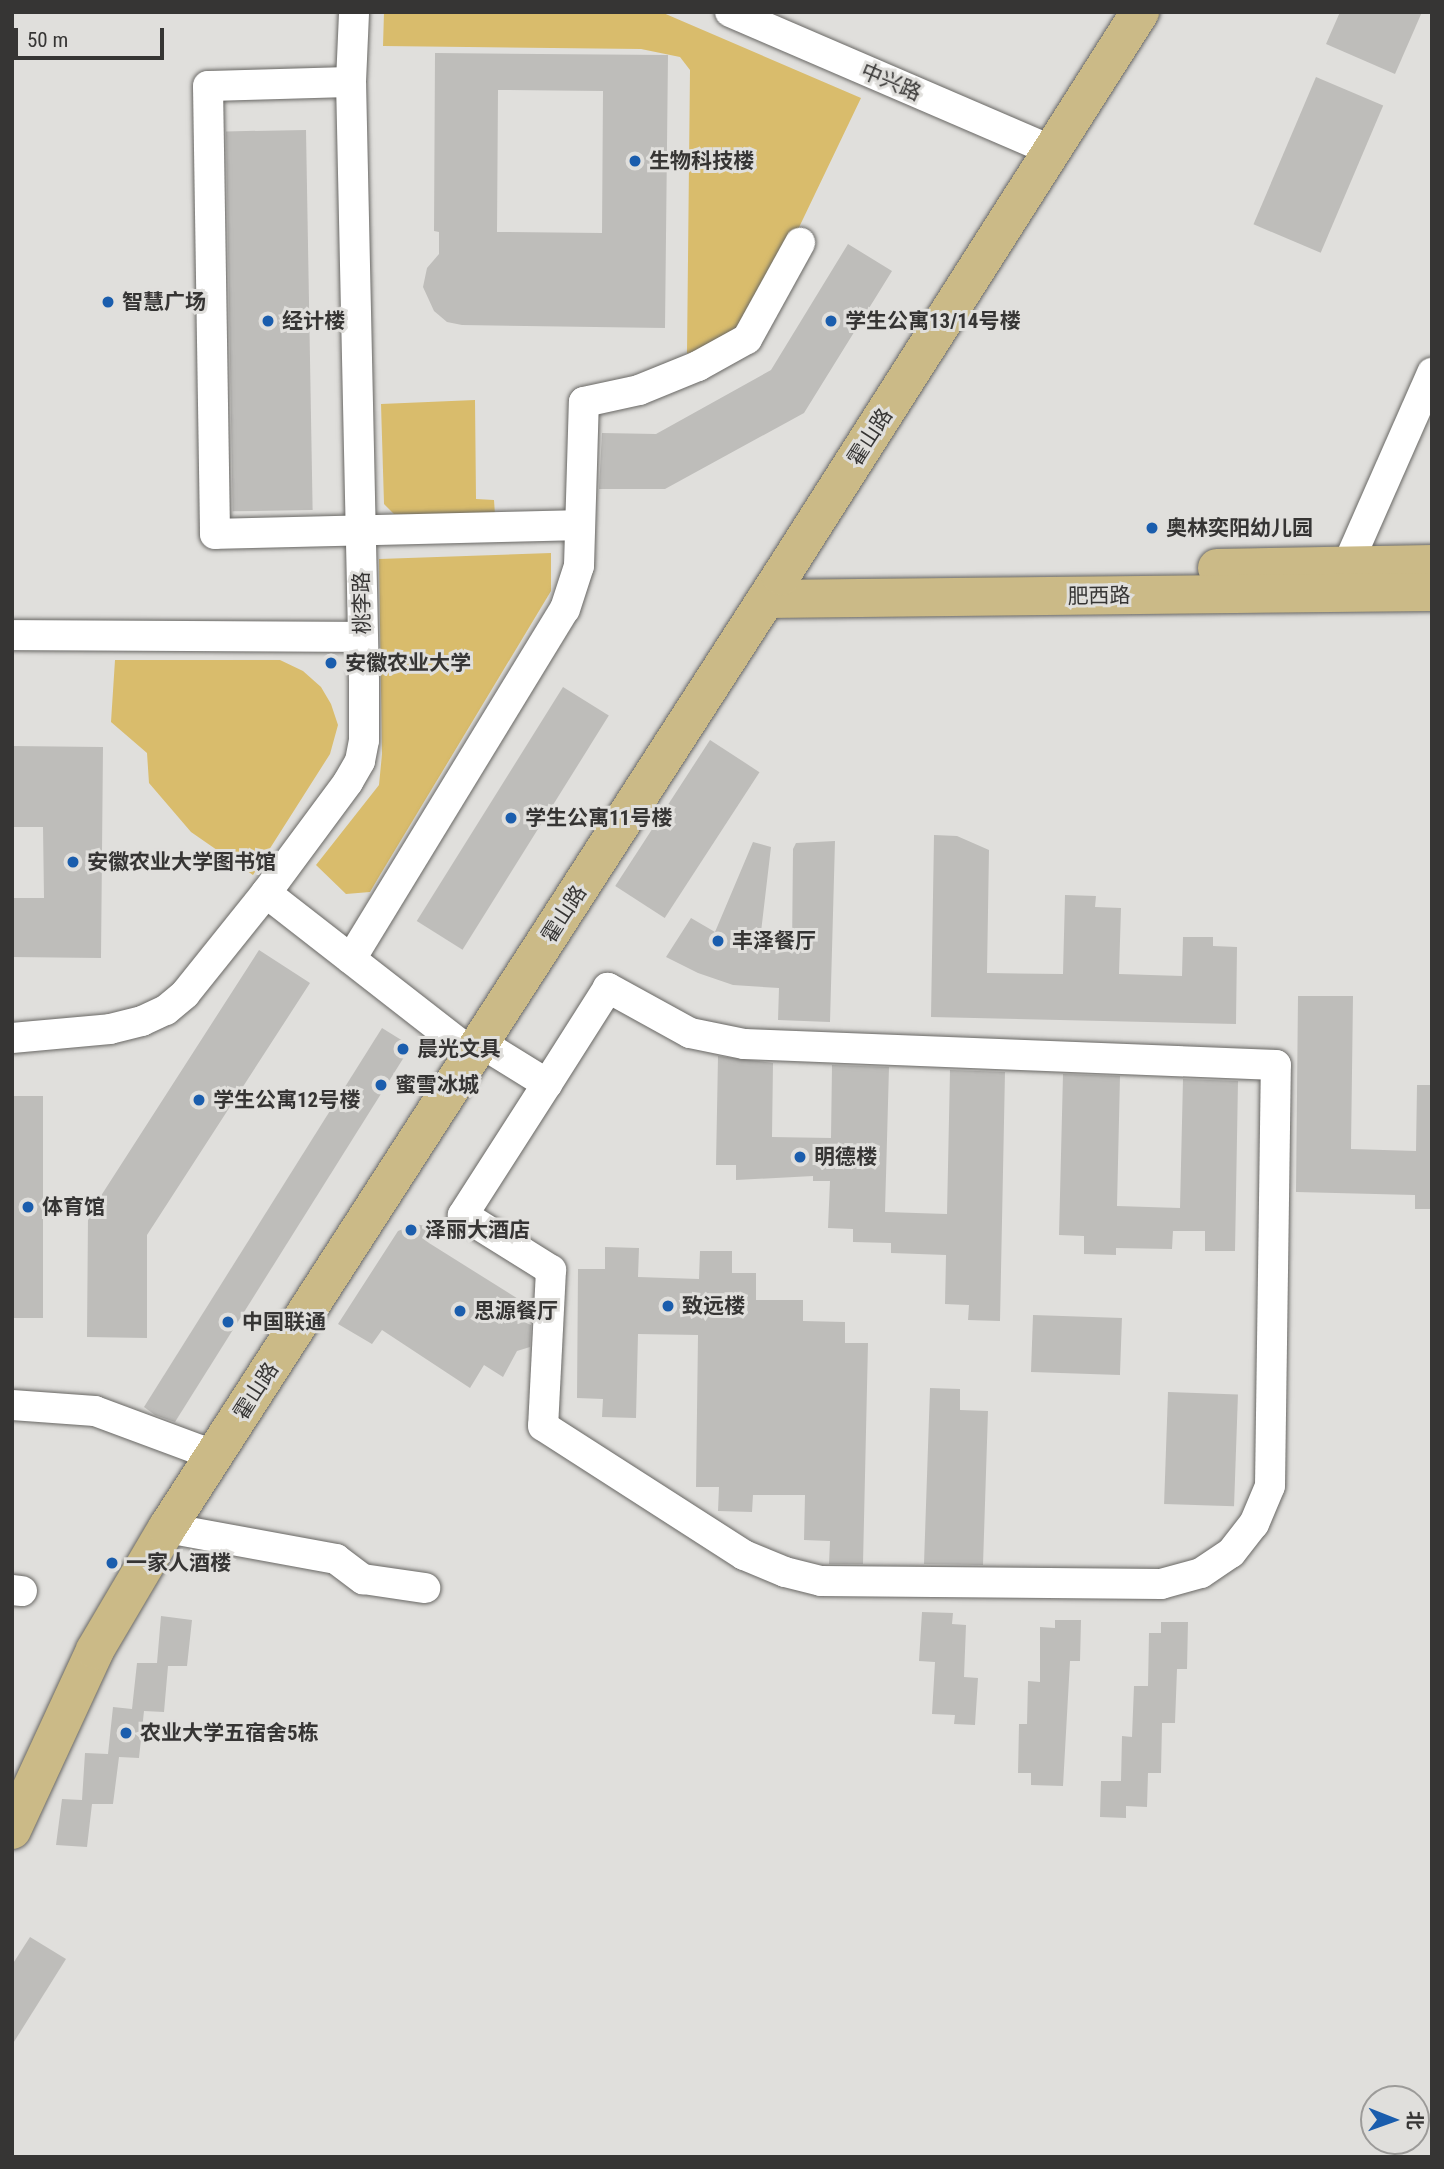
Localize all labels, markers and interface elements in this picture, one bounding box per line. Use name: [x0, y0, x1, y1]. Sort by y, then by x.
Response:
scale bar: [18, 14, 168, 58]
text: 50 m: [27, 28, 68, 52]
street label: 中兴路: [857, 58, 925, 106]
place label: 生物科技楼: [649, 148, 754, 174]
marker: 生物科技楼: [627, 153, 643, 169]
place label: 智慧广场: [122, 289, 206, 315]
marker: 智慧广场: [100, 294, 116, 310]
place label: 经计楼: [282, 308, 345, 334]
place label: 学生公寓13/14号楼: [845, 308, 1020, 334]
marker: 经计楼: [260, 313, 276, 329]
marker: 学生公寓13/14号楼: [823, 313, 839, 329]
street label: 霍山路: [842, 404, 898, 470]
place label: 奥林奕阳幼儿园: [1166, 515, 1313, 541]
marker: 奥林奕阳幼儿园: [1144, 520, 1160, 536]
street label: 桃李路: [349, 571, 375, 635]
street label: 肥西路: [1067, 583, 1131, 609]
place label: 安徽农业大学: [345, 650, 471, 676]
marker: 安徽农业大学: [323, 655, 339, 671]
place label: 学生公寓11号楼: [525, 805, 672, 831]
marker: 学生公寓11号楼: [503, 810, 519, 826]
place label: 安徽农业大学图书馆: [87, 849, 276, 875]
marker: 安徽农业大学图书馆: [65, 854, 81, 870]
street label: 霍山路: [536, 881, 592, 947]
place label: 丰泽餐厅: [732, 928, 816, 954]
marker: 丰泽餐厅: [710, 933, 726, 949]
place label: 晨光文具: [417, 1036, 501, 1062]
marker: 晨光文具: [395, 1041, 411, 1057]
place label: 蜜雪冰城: [395, 1072, 479, 1098]
marker: 蜜雪冰城: [373, 1077, 389, 1093]
place label: 学生公寓12号楼: [213, 1087, 360, 1113]
marker: 学生公寓12号楼: [191, 1092, 207, 1108]
place label: 明德楼: [814, 1144, 877, 1170]
marker: 明德楼: [792, 1149, 808, 1165]
place label: 体育馆: [42, 1194, 105, 1220]
marker: 体育馆: [20, 1199, 36, 1215]
place label: 泽丽大酒店: [425, 1217, 530, 1243]
marker: 泽丽大酒店: [403, 1222, 419, 1238]
place label: 致远楼: [682, 1293, 745, 1319]
place label: 思源餐厅: [474, 1298, 558, 1324]
marker: 致远楼: [660, 1298, 676, 1314]
marker: 思源餐厅: [452, 1303, 468, 1319]
place label: 中国联通: [242, 1309, 326, 1335]
marker: 中国联通: [220, 1314, 236, 1330]
street label: 霍山路: [228, 1358, 284, 1424]
place label: 一家人酒楼: [126, 1550, 231, 1576]
marker: 一家人酒楼: [104, 1555, 120, 1571]
place label: 农业大学五宿舍5栋: [140, 1720, 319, 1746]
marker: 农业大学五宿舍5栋: [118, 1725, 134, 1741]
north arrow: [1360, 2085, 1430, 2155]
text: 北: [1403, 2111, 1426, 2130]

